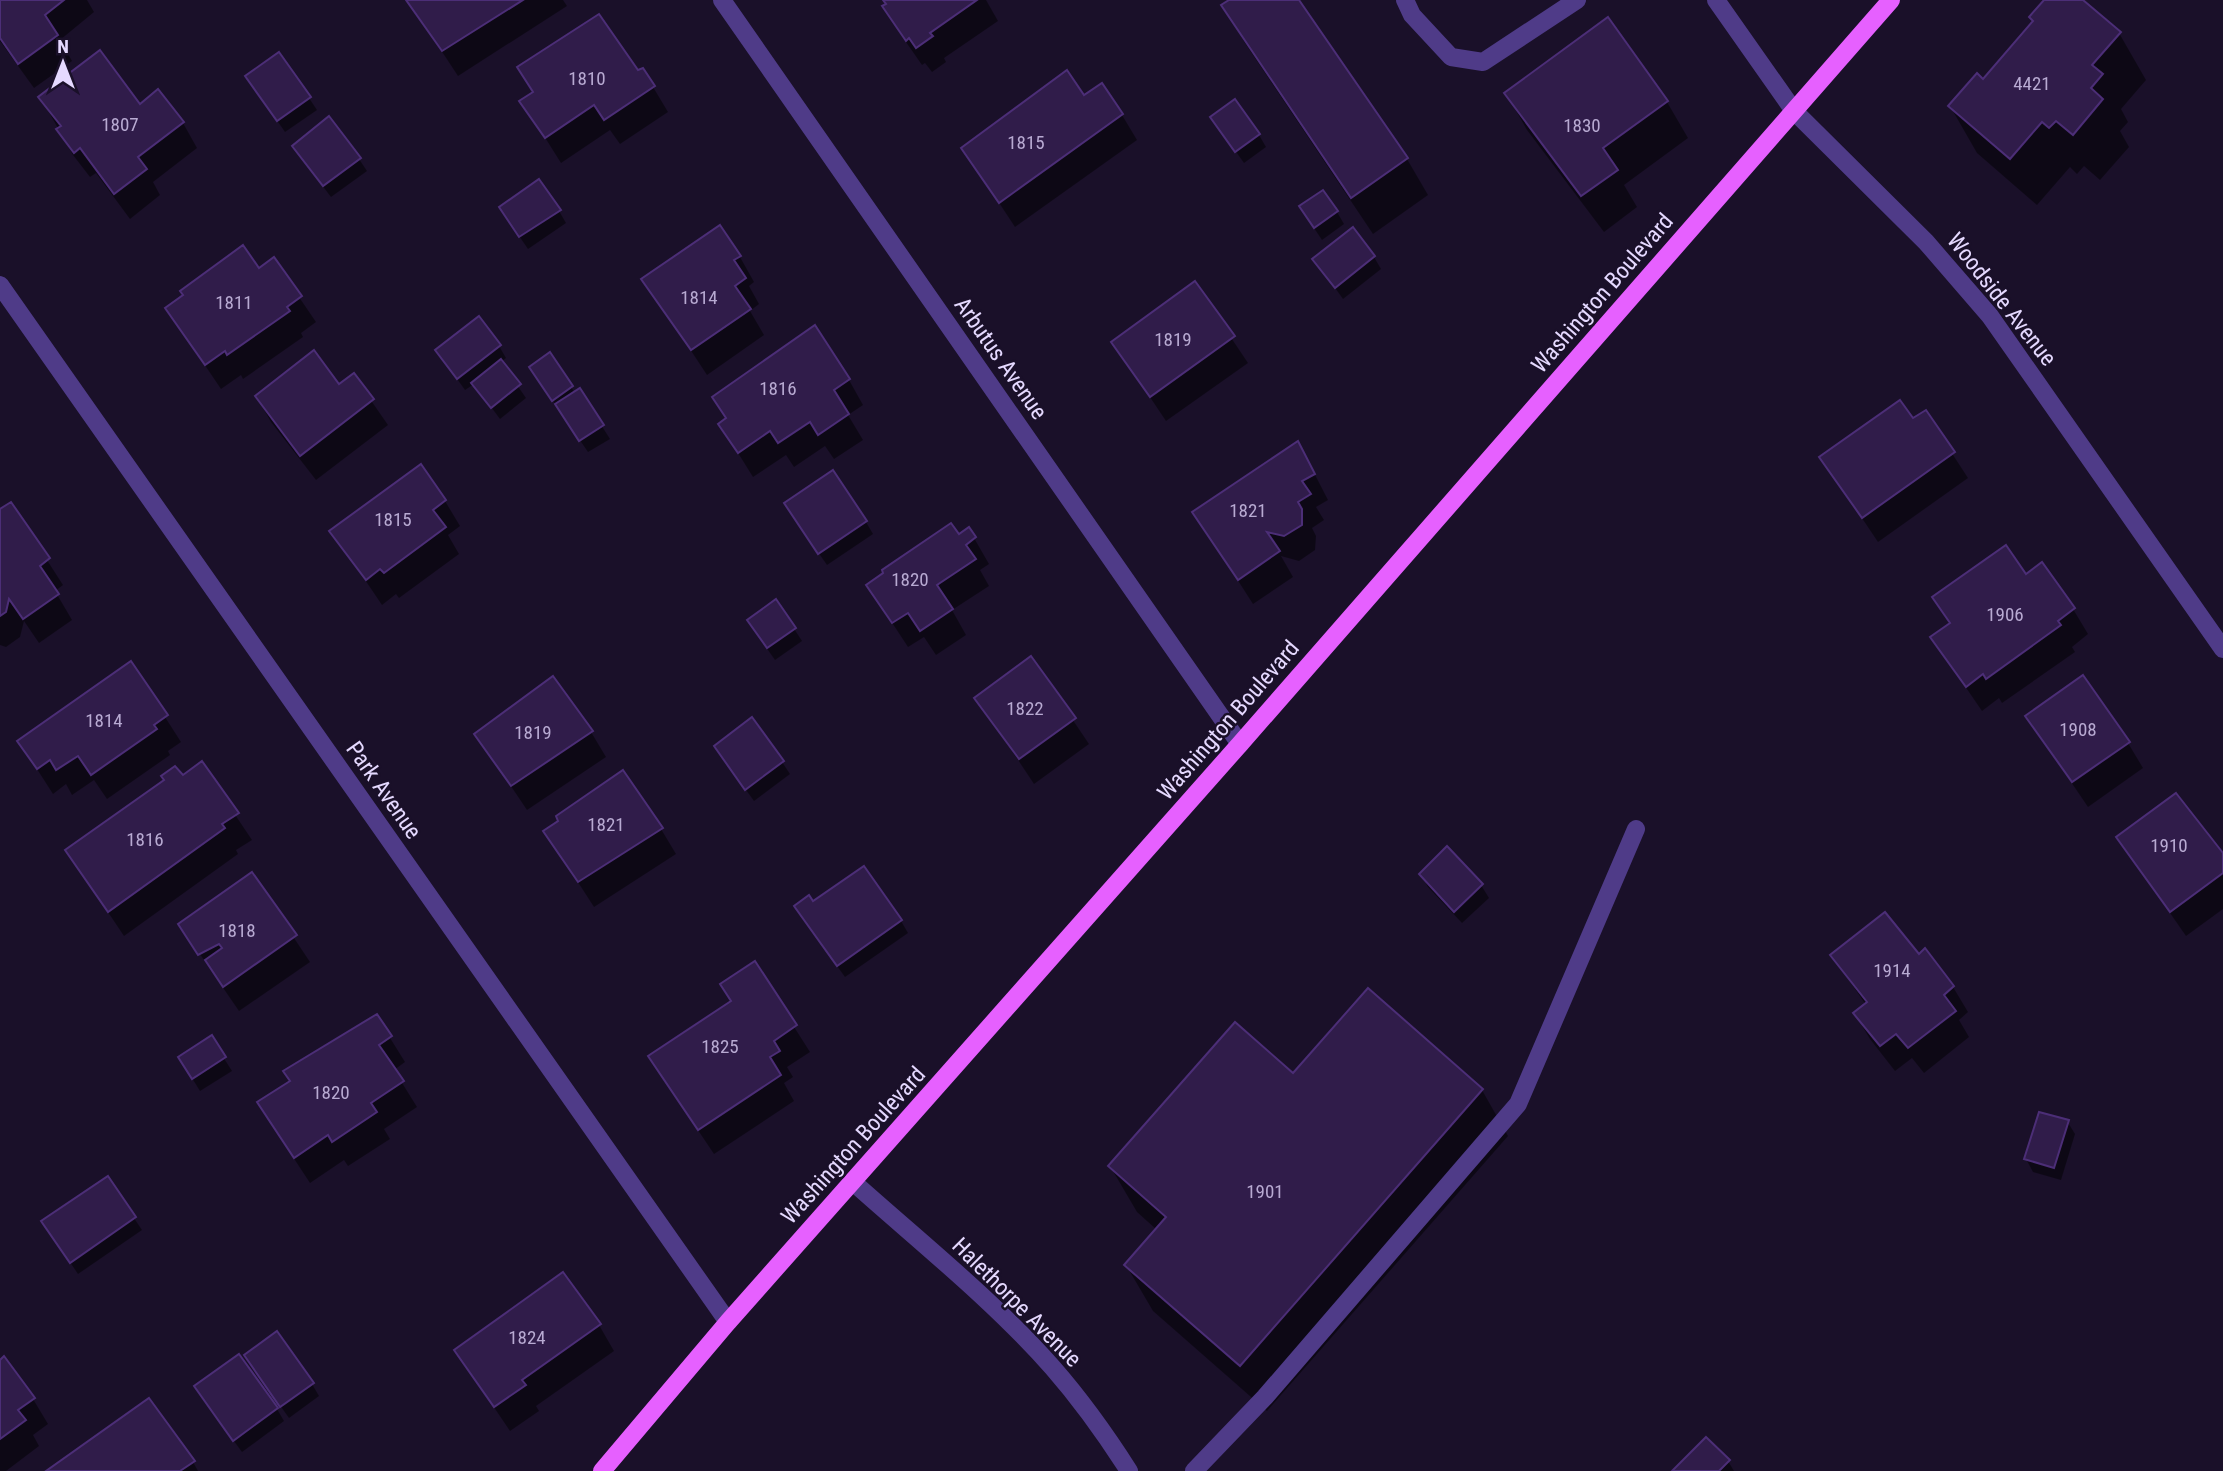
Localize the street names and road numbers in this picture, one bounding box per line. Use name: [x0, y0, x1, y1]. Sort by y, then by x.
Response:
street label: Washington Boulevard: [1526, 208, 1679, 378]
street label: Woodside Avenue: [1941, 228, 2062, 371]
street label: Arbutus Avenue: [949, 292, 1053, 424]
street label: Washington Boulevard: [1152, 635, 1305, 805]
street label: Park Avenue: [340, 736, 427, 844]
street label: Washington Boulevard: [776, 1061, 931, 1229]
street label: Halethorpe Avenue: [946, 1232, 1087, 1373]

